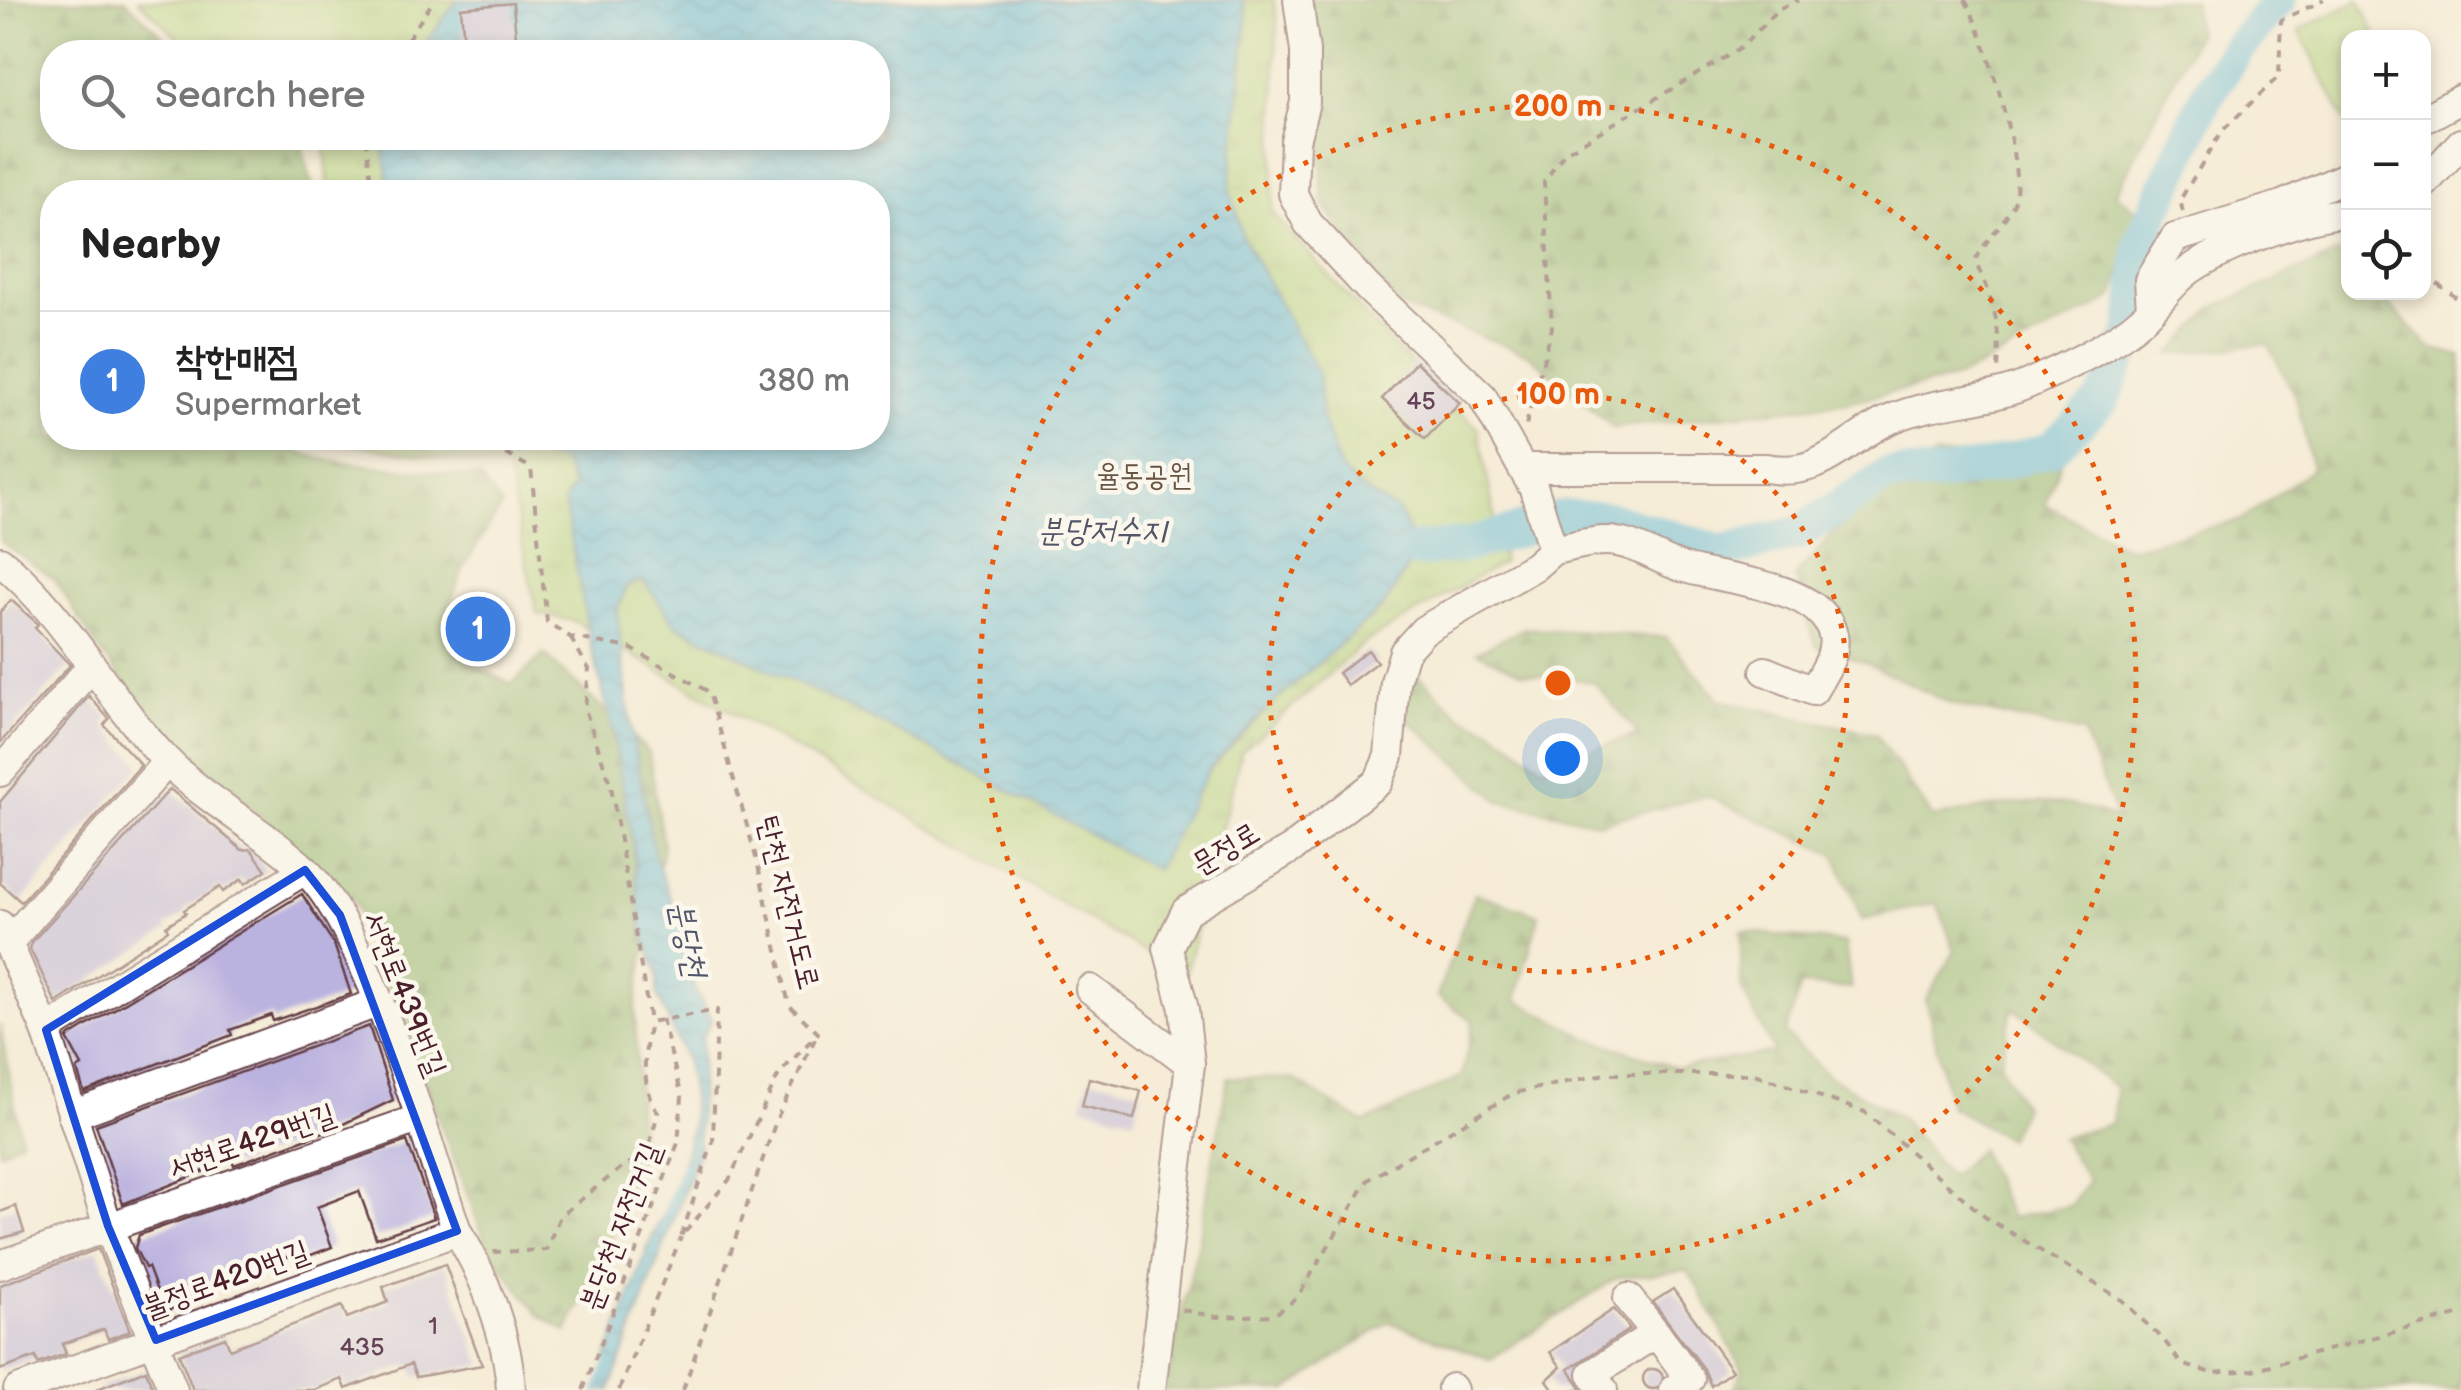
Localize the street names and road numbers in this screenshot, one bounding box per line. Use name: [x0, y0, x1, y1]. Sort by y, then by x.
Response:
street label: 탄천 자전거도로: [749, 813, 827, 993]
street label: 문정로: [1186, 815, 1266, 883]
street label: 서현로439번길: [355, 906, 453, 1082]
street label: 서현로429번길: [164, 1097, 340, 1187]
street label: 분당천 자전거길: [572, 1138, 670, 1316]
street label: 불정로420번길: [138, 1233, 314, 1327]

